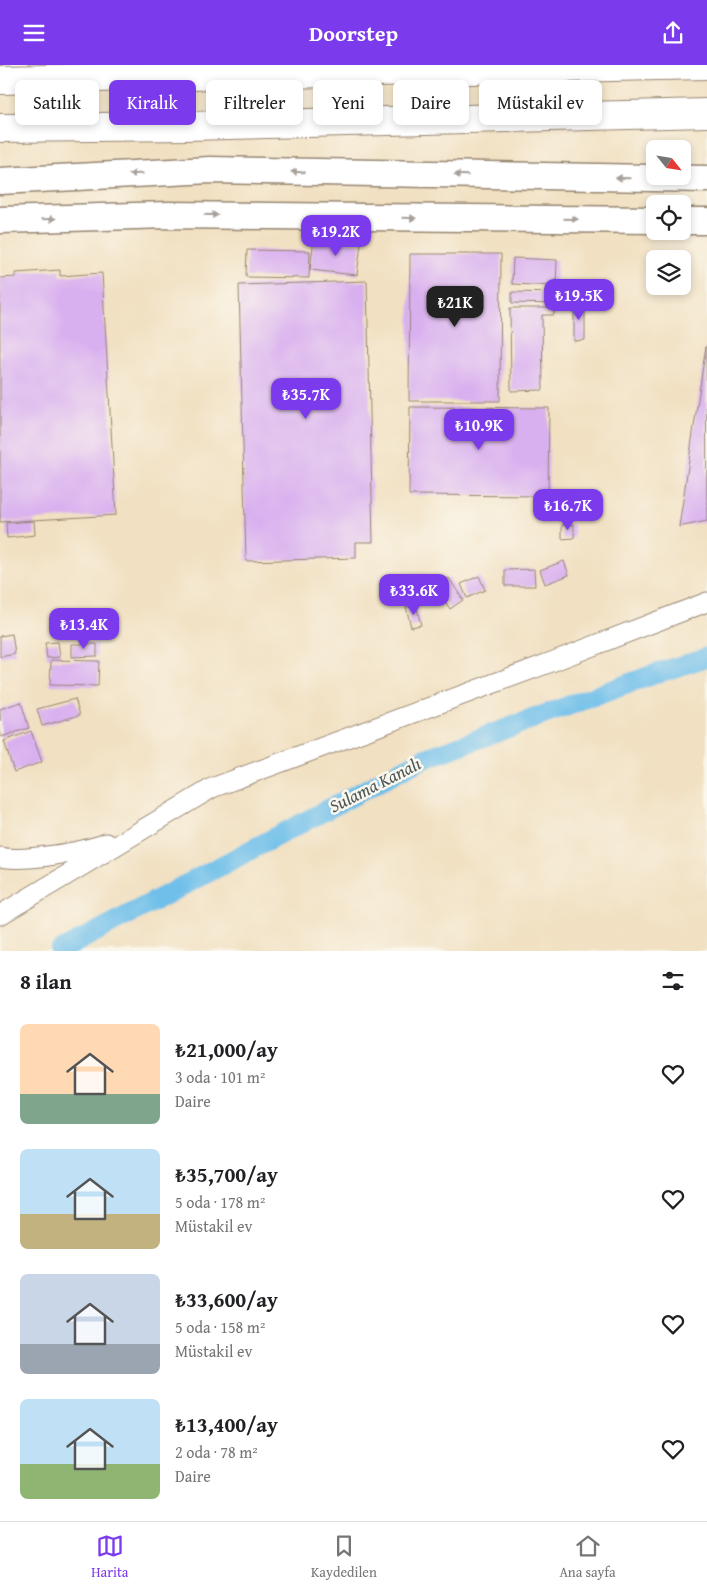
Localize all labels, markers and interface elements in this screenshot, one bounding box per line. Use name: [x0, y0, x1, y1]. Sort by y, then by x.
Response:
text: Doorstep: [309, 17, 398, 49]
icon: menu: [20, 19, 48, 47]
icon: share: [659, 19, 687, 47]
chip: Satılık: [15, 80, 99, 125]
chip: Kiralık: [109, 80, 196, 125]
chip: Filtreler: [206, 80, 303, 125]
chip: Yeni: [313, 80, 383, 125]
chip: Daire: [393, 80, 469, 125]
chip: Müstakil ev: [479, 80, 602, 125]
north arrow: [646, 140, 691, 185]
map controls: [646, 140, 691, 295]
one-way arrow: [290, 167, 306, 175]
one-way arrow: [128, 170, 144, 178]
one-way arrow: [453, 171, 469, 179]
one-way arrow: [615, 174, 631, 182]
button: locate: [646, 195, 691, 240]
one-way arrow: [203, 211, 219, 219]
one-way arrow: [41, 214, 57, 222]
one-way arrow: [401, 214, 417, 222]
pin: ₺19.2K: [295, 215, 377, 257]
one-way arrow: [563, 216, 579, 224]
text: ₺19.2K: [312, 219, 360, 243]
button: layers: [646, 250, 691, 295]
pin: ₺19.5K: [538, 279, 620, 321]
text: ₺19.5K: [555, 283, 603, 307]
pin: ₺21K: [425, 285, 485, 328]
text: ₺21K: [438, 290, 472, 314]
pin: ₺35.7K: [265, 377, 347, 420]
text: ₺35.7K: [282, 382, 330, 406]
pin: ₺10.9K: [438, 409, 520, 451]
text: ₺10.9K: [455, 413, 503, 437]
pin: ₺16.7K: [527, 489, 609, 531]
text: ₺16.7K: [544, 493, 592, 517]
pin: ₺33.6K: [373, 573, 455, 616]
text: ₺33.6K: [390, 578, 438, 602]
pin: ₺13.4K: [43, 607, 125, 650]
text: ₺13.4K: [60, 612, 108, 636]
water label: Sulama Kanalı: [324, 750, 426, 819]
text: 8 ilan: [20, 966, 72, 997]
icon: filters: [659, 967, 687, 995]
text: ₺21,000/ay: [175, 1034, 278, 1065]
icon: home: [60, 1044, 120, 1104]
icon: heart: [659, 1060, 687, 1088]
text: 3 oda · 101 m²: [175, 1065, 265, 1089]
text: Daire: [175, 1089, 211, 1113]
text: ₺35,700/ay: [175, 1159, 278, 1190]
icon: home: [60, 1169, 120, 1229]
icon: heart: [659, 1185, 687, 1213]
text: 5 oda · 178 m²: [175, 1190, 265, 1214]
text: Müstakil ev: [175, 1214, 252, 1238]
text: ₺33,600/ay: [175, 1284, 278, 1315]
icon: home: [60, 1294, 120, 1354]
icon: heart: [659, 1310, 687, 1338]
text: 5 oda · 158 m²: [175, 1315, 265, 1339]
text: Müstakil ev: [175, 1339, 252, 1363]
text: ₺13,400/ay: [175, 1409, 278, 1440]
icon: home: [60, 1419, 120, 1479]
icon: heart: [659, 1435, 687, 1463]
text: 2 oda · 78 m²: [175, 1440, 258, 1464]
text: Daire: [175, 1464, 211, 1488]
tab: Harita: [91, 1532, 128, 1582]
tab: Kaydedilen: [311, 1532, 377, 1582]
tab: Ana sayfa: [559, 1532, 616, 1582]

